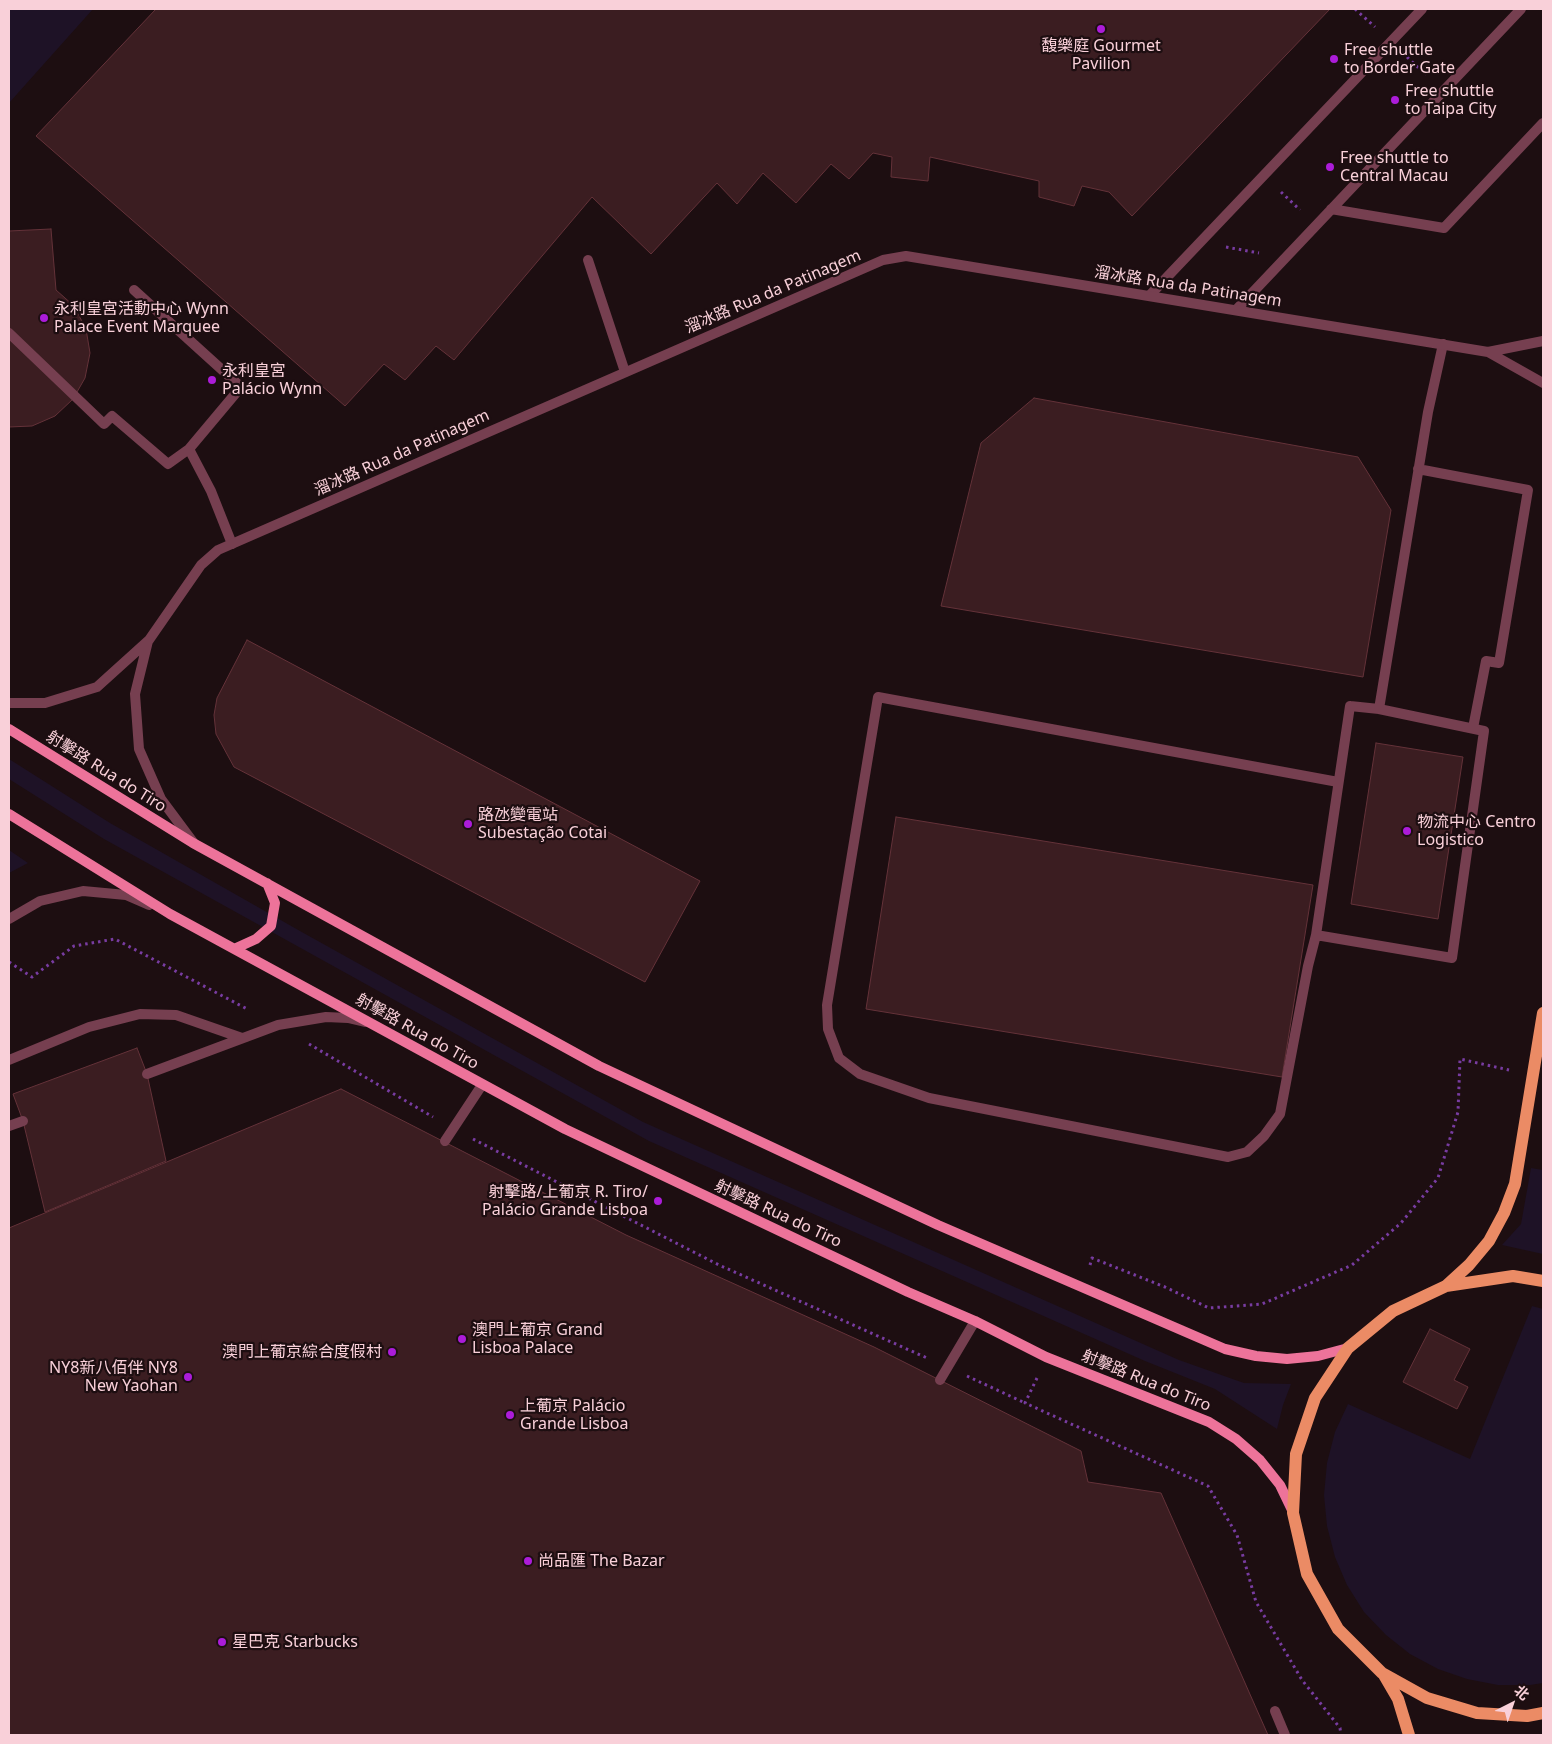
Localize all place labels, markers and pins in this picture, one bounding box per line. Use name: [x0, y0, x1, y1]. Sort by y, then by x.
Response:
marker: 馥樂庭 Gourmet Pavilion: [1095, 23, 1107, 35]
place label: 馥樂庭 Gourmet Pavilion: [1041, 36, 1161, 74]
place label: Free shuttle to Border Gate: [1344, 40, 1455, 78]
marker: Free shuttle to Border Gate: [1328, 53, 1340, 65]
place label: Free shuttle to Taipa City: [1405, 81, 1496, 119]
marker: Free shuttle to Taipa City: [1389, 94, 1401, 106]
place label: Free shuttle to Central Macau: [1340, 148, 1449, 186]
marker: Free shuttle to Central Macau: [1324, 161, 1336, 173]
place label: 永利皇宮活動中心 Wynn Palace Event Marquee: [54, 299, 229, 337]
marker: 永利皇宮活動中心 Wynn Palace Event Marquee: [38, 312, 50, 324]
place label: 永利皇宮 Palácio Wynn: [222, 361, 322, 399]
marker: 永利皇宮 Palácio Wynn: [206, 374, 218, 386]
place label: 路氹變電站 Subestação Cotai: [478, 805, 607, 843]
place label: 物流中心 Centro Logistico: [1417, 812, 1536, 850]
marker: 路氹變電站 Subestação Cotai: [462, 818, 474, 830]
marker: 物流中心 Centro Logistico: [1401, 825, 1413, 837]
place label: 射擊路/上葡京 R. Tiro/ Palácio Grande Lisboa: [482, 1182, 648, 1220]
marker: 射擊路/上葡京 R. Tiro/ Palácio Grande Lisboa: [652, 1195, 664, 1207]
place label: 澳門上葡京 Grand Lisboa Palace: [472, 1320, 603, 1358]
marker: 澳門上葡京 Grand Lisboa Palace: [456, 1333, 468, 1345]
place label: 澳門上葡京綜合度假村: [222, 1342, 382, 1362]
marker: 澳門上葡京綜合度假村: [386, 1346, 398, 1358]
place label: NY8新八佰伴 NY8 New Yaohan: [49, 1358, 178, 1396]
marker: NY8新八佰伴 NY8 New Yaohan: [182, 1371, 194, 1383]
place label: 上葡京 Palácio Grande Lisboa: [520, 1396, 628, 1434]
marker: 上葡京 Palácio Grande Lisboa: [504, 1409, 516, 1421]
place label: 尚品匯 The Bazar: [538, 1551, 665, 1571]
marker: 尚品匯 The Bazar: [522, 1555, 534, 1567]
place label: 星巴克 Starbucks: [232, 1632, 358, 1652]
marker: 星巴克 Starbucks: [216, 1636, 228, 1648]

